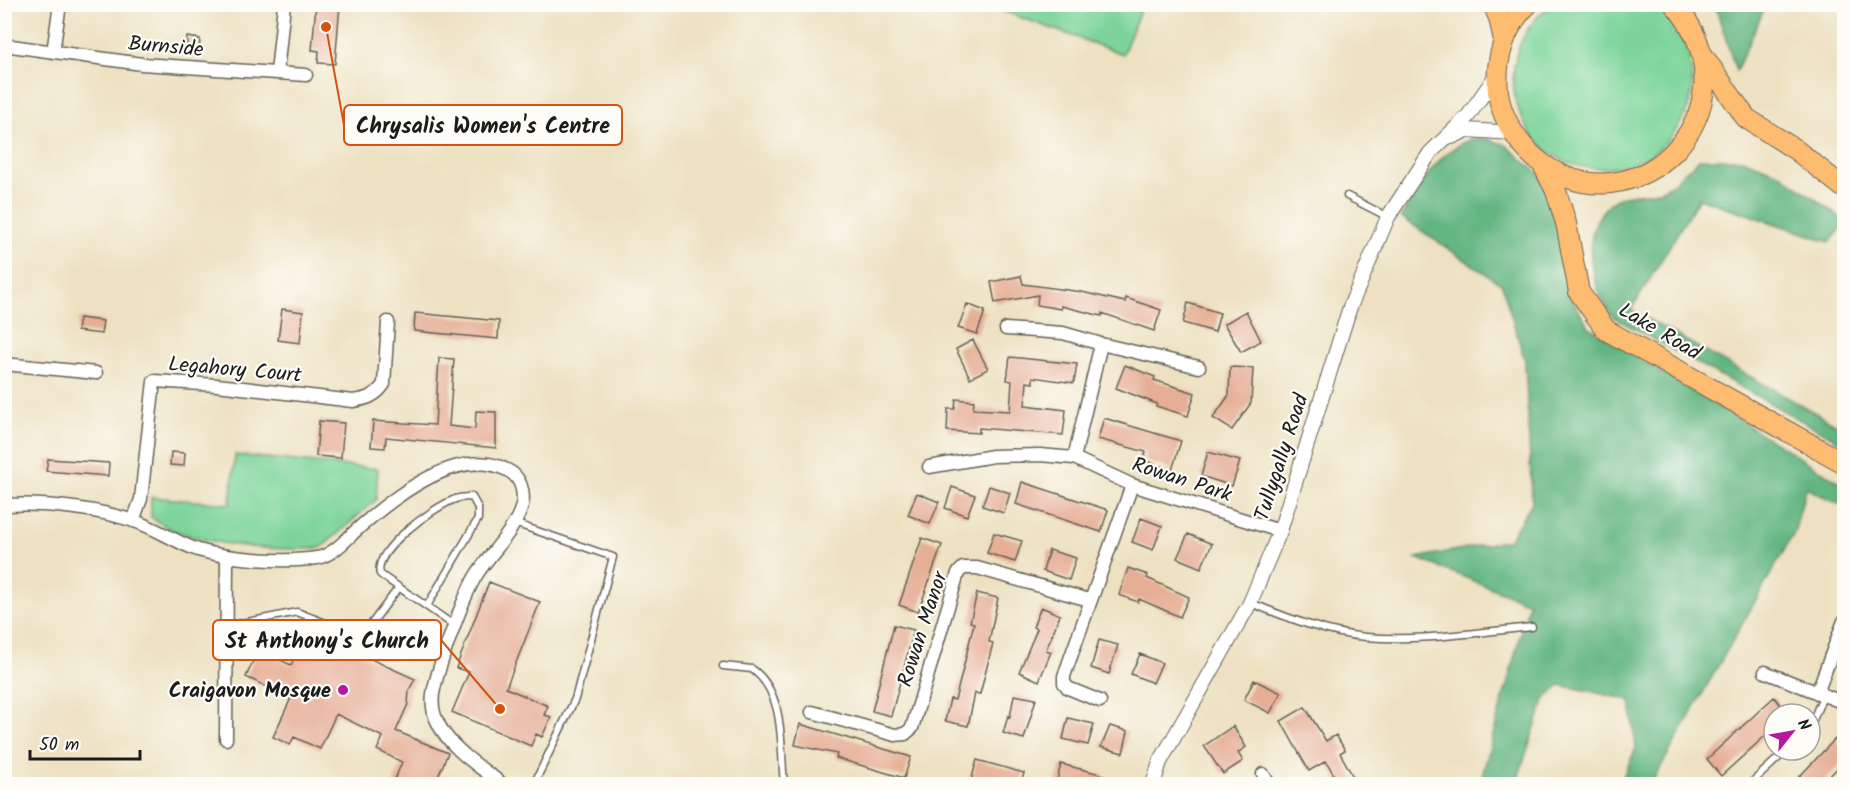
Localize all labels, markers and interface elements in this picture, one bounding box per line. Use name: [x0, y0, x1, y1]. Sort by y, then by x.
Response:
street label: Burnside: [127, 28, 205, 67]
callout: Chrysalis Women's Centre: [344, 105, 622, 145]
text: Chrysalis Women's Centre: [356, 110, 610, 145]
street label: Lake Road: [1612, 295, 1707, 370]
street label: Legahory Court: [167, 348, 304, 393]
street label: Tullygally Road: [1246, 389, 1319, 525]
street label: Rowan Park: [1127, 449, 1236, 512]
street label: Rowan Manor: [889, 567, 958, 691]
callout: St Anthony's Church: [213, 620, 441, 660]
text: St Anthony's Church: [225, 625, 429, 660]
place label: Craigavon Mosque: [169, 675, 331, 708]
marker: Craigavon Mosque: [336, 683, 350, 697]
north arrow: [1762, 702, 1822, 762]
text: N: [1790, 714, 1817, 736]
scale bar: [30, 723, 140, 761]
text: 50 m: [39, 731, 79, 760]

